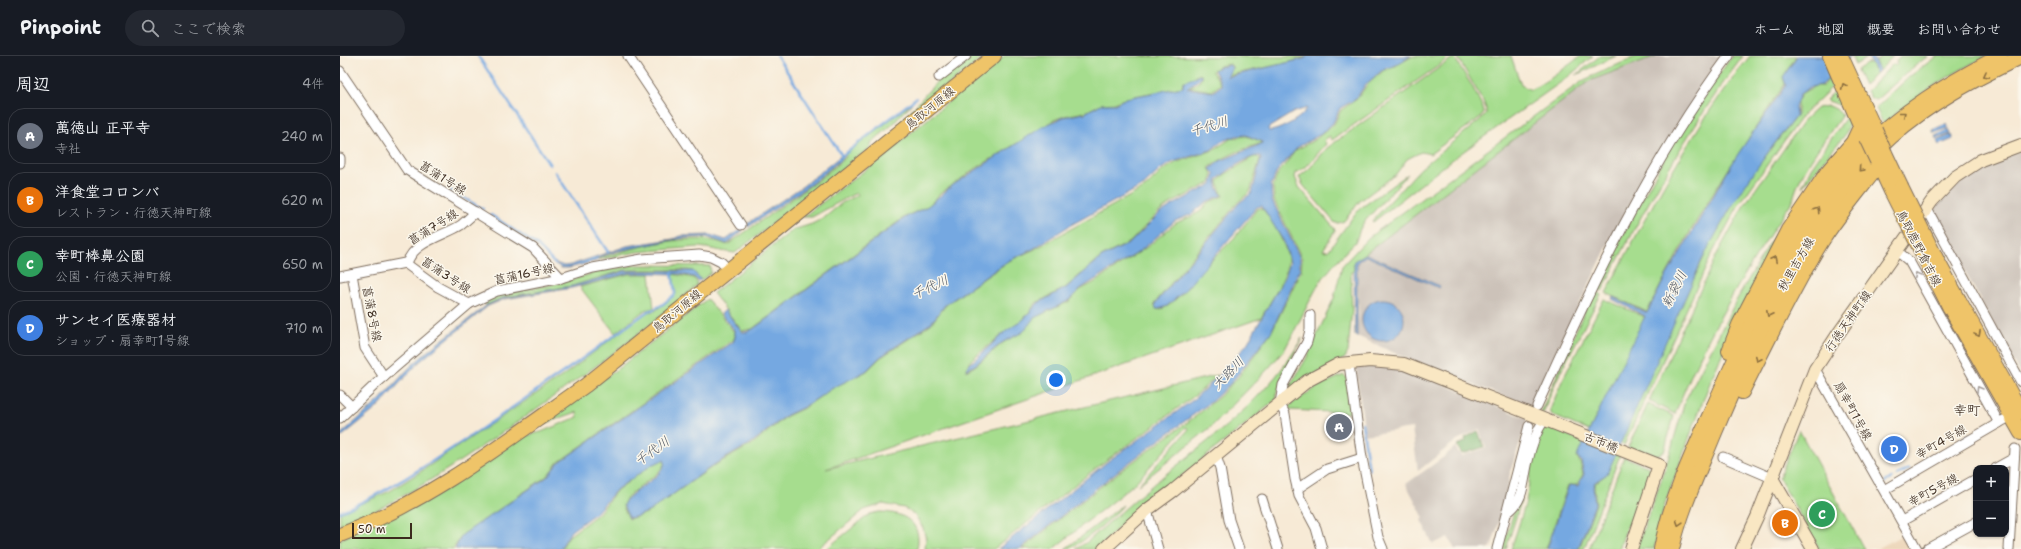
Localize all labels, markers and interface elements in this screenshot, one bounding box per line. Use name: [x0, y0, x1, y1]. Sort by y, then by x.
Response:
search box: [125, 10, 405, 46]
text: Pinpoint: [20, 15, 101, 40]
icon: search: [139, 17, 161, 39]
text: ここで検索: [171, 19, 246, 39]
text: ホーム: [1754, 20, 1795, 38]
text: 地図: [1817, 20, 1845, 38]
text: 概要: [1867, 20, 1895, 38]
text: お問い合わせ: [1917, 20, 2001, 38]
one-way arrow: [1983, 70, 1991, 77]
text: 周辺: [16, 73, 50, 95]
text: 4件: [302, 75, 324, 92]
street label: 鳥取河原線: [902, 83, 958, 133]
one-way arrow: [1841, 83, 1849, 90]
one-way arrow: [1899, 111, 1906, 118]
water label: 千代川: [1188, 112, 1230, 140]
text: 萬徳山 正平寺: [55, 118, 150, 138]
text: A: [25, 128, 35, 145]
text: 240 m: [281, 128, 323, 145]
text: 寺社: [55, 140, 81, 157]
street label: 菖蒲1号線: [416, 157, 470, 199]
one-way arrow: [1858, 164, 1866, 172]
text: 洋食堂コロンバ: [55, 182, 159, 202]
text: B: [26, 192, 34, 209]
text: 620 m: [281, 192, 323, 209]
text: レストラン · 行徳天神町線: [55, 204, 212, 221]
street label: 菖蒲7号線: [405, 205, 461, 249]
one-way arrow: [1812, 207, 1819, 214]
street label: 鳥取鹿野倉吉線: [1893, 207, 1945, 289]
street label: 秋里吉方線: [1774, 234, 1818, 294]
text: 幸町棒鼻公園: [55, 246, 145, 266]
street label: 菖蒲3号線: [418, 253, 474, 297]
text: C: [26, 256, 34, 273]
text: 650 m: [282, 256, 323, 273]
one-way arrow: [1769, 256, 1776, 264]
street label: 菖蒲16号線: [492, 260, 556, 288]
text: 公園 · 行徳天神町線: [55, 268, 172, 285]
water label: 新袋川: [1658, 268, 1690, 310]
water label: 千代川: [909, 271, 951, 303]
one-way arrow: [1914, 272, 1922, 279]
street label: 菖蒲8号線: [359, 285, 385, 343]
street label: 鳥取河原線: [649, 286, 705, 336]
street label: 行徳天神町線: [1821, 287, 1875, 355]
one-way arrow: [1766, 309, 1774, 317]
text: サンセイ医療器材: [55, 310, 176, 330]
text: D: [25, 320, 35, 337]
text: 710 m: [285, 320, 323, 337]
one-way arrow: [1973, 330, 1980, 337]
text: ショップ · 扇幸町1号線: [55, 332, 189, 349]
water label: 大路川: [1208, 353, 1248, 393]
one-way arrow: [1756, 355, 1763, 362]
your location: [1046, 370, 1066, 390]
street label: 扇幸町1号線: [1830, 379, 1876, 443]
one-way arrow: [1977, 386, 1984, 393]
district label: 幸町: [1953, 401, 1981, 419]
pin: A: [1326, 412, 1352, 442]
street label: 幸町4号線: [1913, 421, 1969, 463]
street label: 古市橋: [1581, 428, 1621, 456]
water label: 千代川: [631, 433, 673, 469]
pin: D: [1881, 434, 1907, 464]
map controls: [1973, 465, 2009, 537]
button: +: [1973, 465, 2009, 501]
street label: 幸町5号線: [1905, 470, 1961, 510]
pin: C: [1809, 499, 1835, 529]
button: −: [1973, 501, 2009, 537]
pin: B: [1772, 508, 1798, 538]
one-way arrow: [1675, 519, 1684, 526]
scale bar: [352, 521, 412, 540]
text: 50 m: [358, 522, 386, 537]

